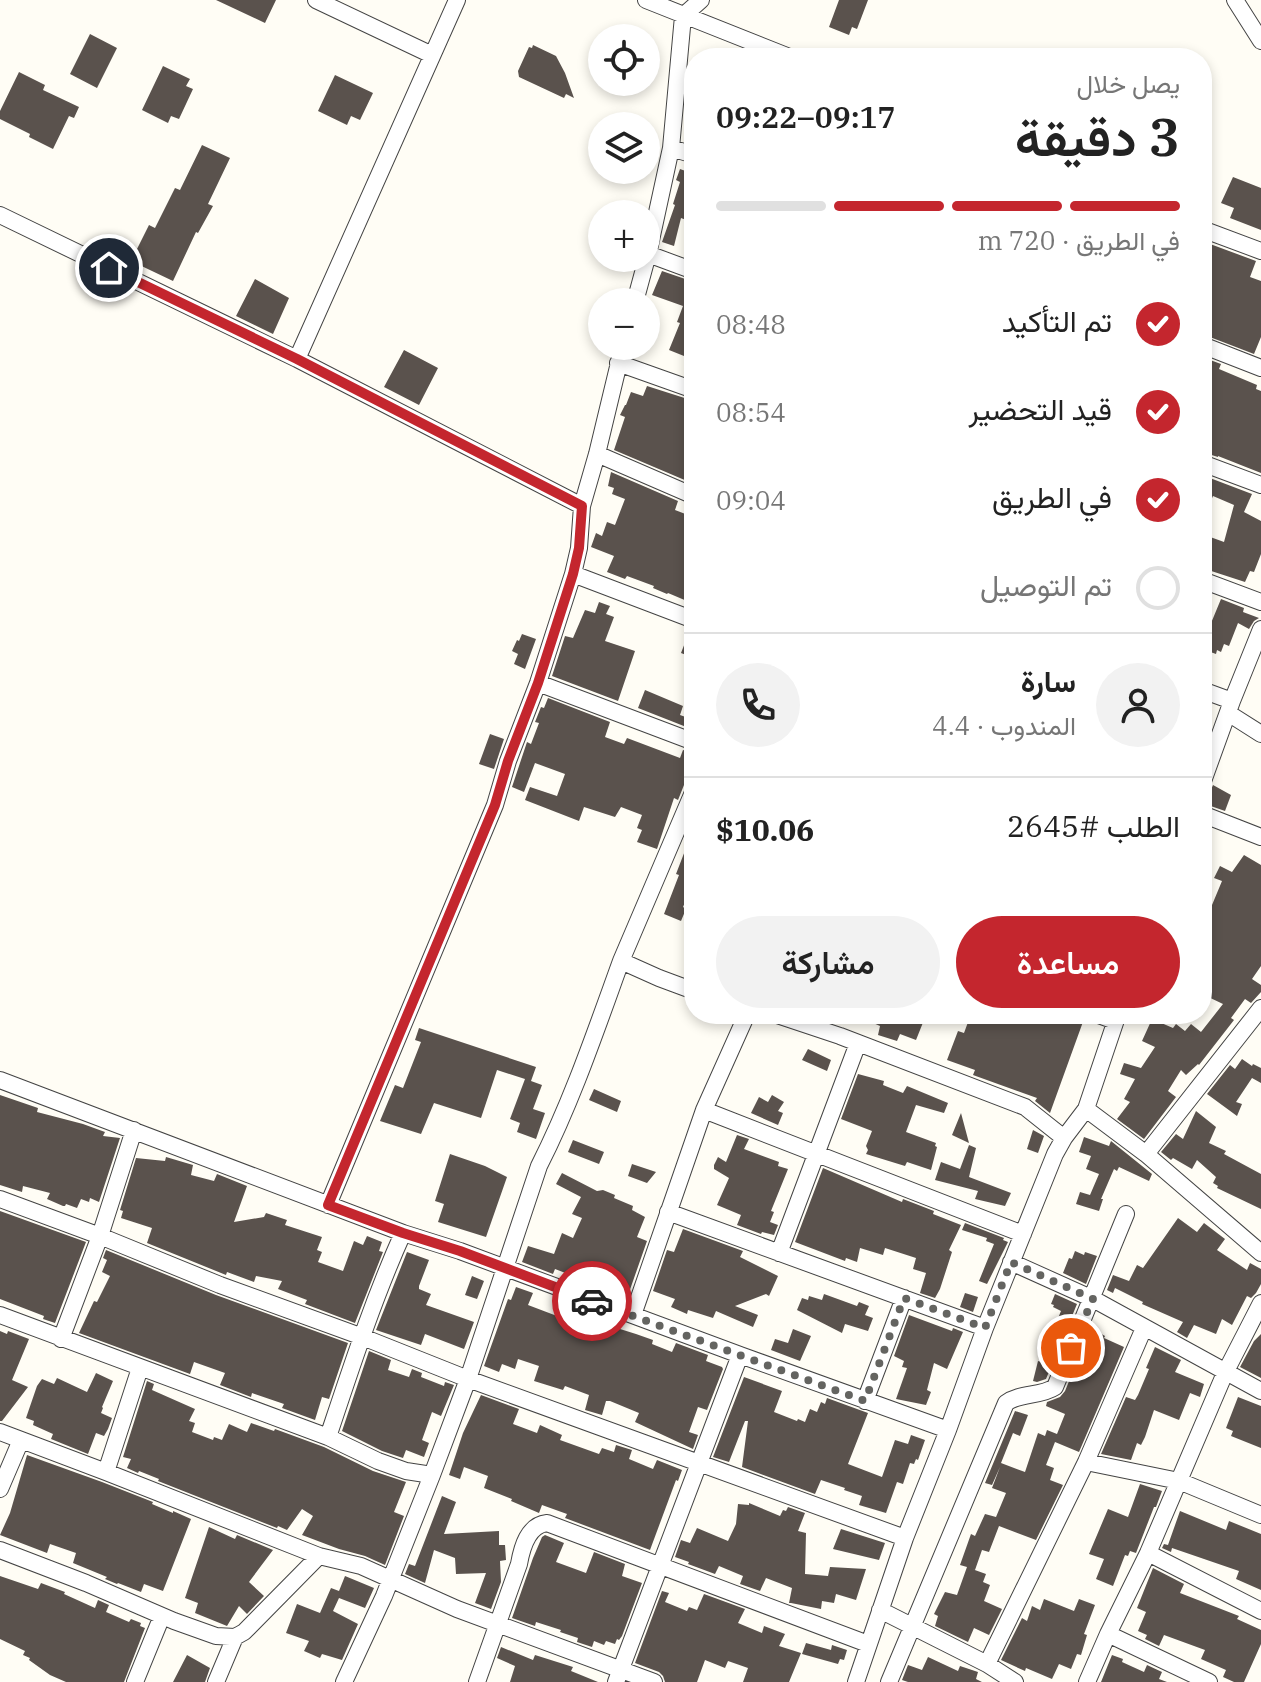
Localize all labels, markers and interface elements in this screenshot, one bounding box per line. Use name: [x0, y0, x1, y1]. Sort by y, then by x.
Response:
map controls: [588, 24, 660, 360]
button: locate: [588, 24, 660, 96]
text: يصل خلال: [1076, 66, 1180, 100]
text: 09:17–09:22: [716, 97, 896, 136]
text: 3 دقيقة: [1015, 103, 1180, 170]
button: layers: [588, 112, 660, 184]
button: +: [588, 200, 660, 272]
text: في الطريق · 720 m: [978, 223, 1180, 257]
pin: [75, 234, 143, 302]
icon: home: [87, 246, 131, 290]
button: −: [588, 288, 660, 360]
text: تم التأكيد: [1002, 301, 1112, 340]
icon: check: [1136, 302, 1180, 346]
text: 08:48: [716, 307, 786, 341]
text: قيد التحضير: [968, 389, 1112, 428]
icon: check: [1136, 390, 1180, 434]
text: 08:54: [716, 395, 786, 429]
text: في الطريق: [992, 477, 1112, 516]
icon: check: [1136, 478, 1180, 522]
text: 09:04: [716, 483, 786, 517]
text: تم التوصيل: [980, 565, 1112, 604]
text: سارة: [1021, 661, 1076, 700]
button: phone: [716, 663, 800, 747]
button: person: [1096, 663, 1180, 747]
text: المندوب · 4.4: [932, 708, 1076, 742]
text: الطلب #2645: [1007, 806, 1180, 845]
text: $10.06: [716, 810, 814, 849]
button: مشاركة: [716, 916, 940, 1008]
button: مساعدة: [956, 916, 1180, 1008]
courier: [552, 1261, 632, 1341]
icon: car: [570, 1279, 614, 1323]
pin: [1037, 1314, 1105, 1382]
icon: bag: [1049, 1326, 1093, 1370]

